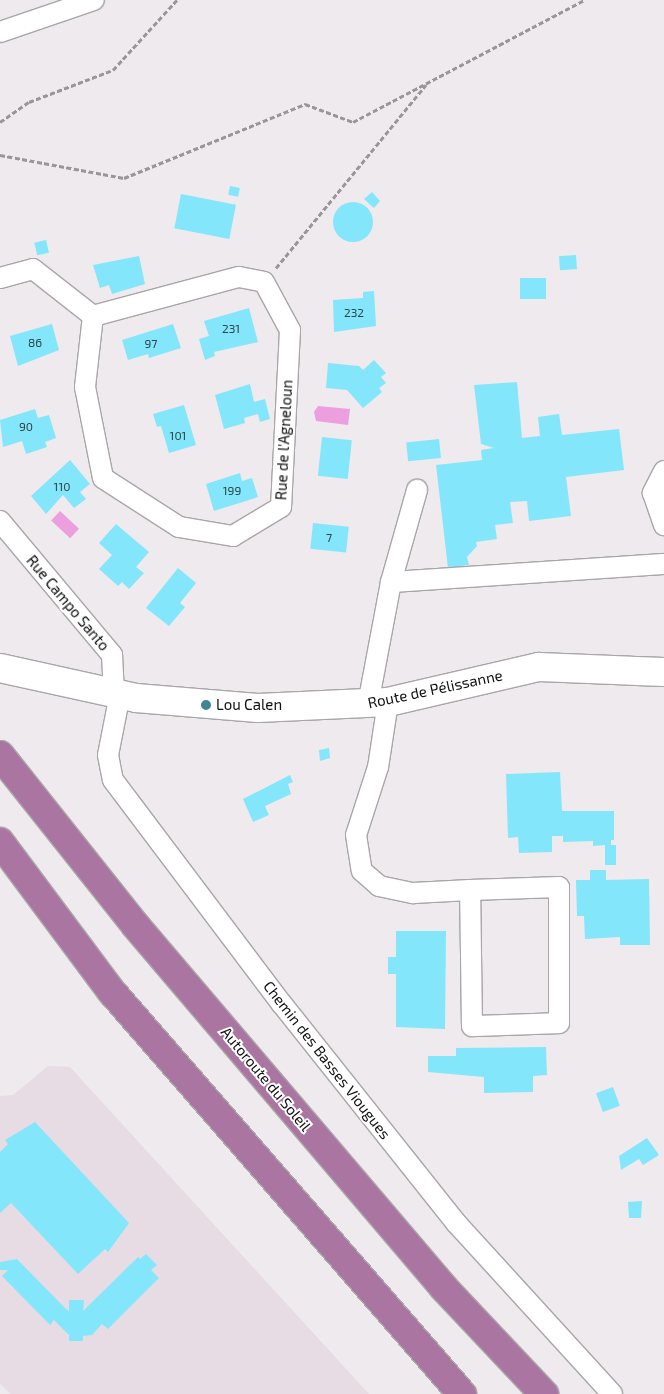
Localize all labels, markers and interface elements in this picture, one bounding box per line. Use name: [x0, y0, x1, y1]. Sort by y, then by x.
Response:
house number: 232: [344, 306, 364, 320]
house number: 231: [222, 322, 240, 336]
house number: 86: [28, 336, 42, 350]
house number: 97: [144, 337, 158, 351]
street label: Rue de l'Agneloun: [272, 379, 296, 501]
house number: 90: [19, 420, 33, 434]
house number: 101: [170, 429, 186, 443]
house number: 110: [54, 480, 70, 494]
house number: 199: [223, 484, 241, 498]
house number: 7: [326, 531, 332, 545]
street label: Rue Campo Santo: [23, 552, 113, 654]
street label: Route de Pélissanne: [366, 666, 504, 712]
place label: Lou Calen: [216, 696, 282, 714]
marker: Lou Calen: [200, 699, 212, 711]
street label: Chemin des Basses Viougues: [260, 977, 394, 1143]
street label: Autoroute du Soleil: [217, 1023, 315, 1135]

